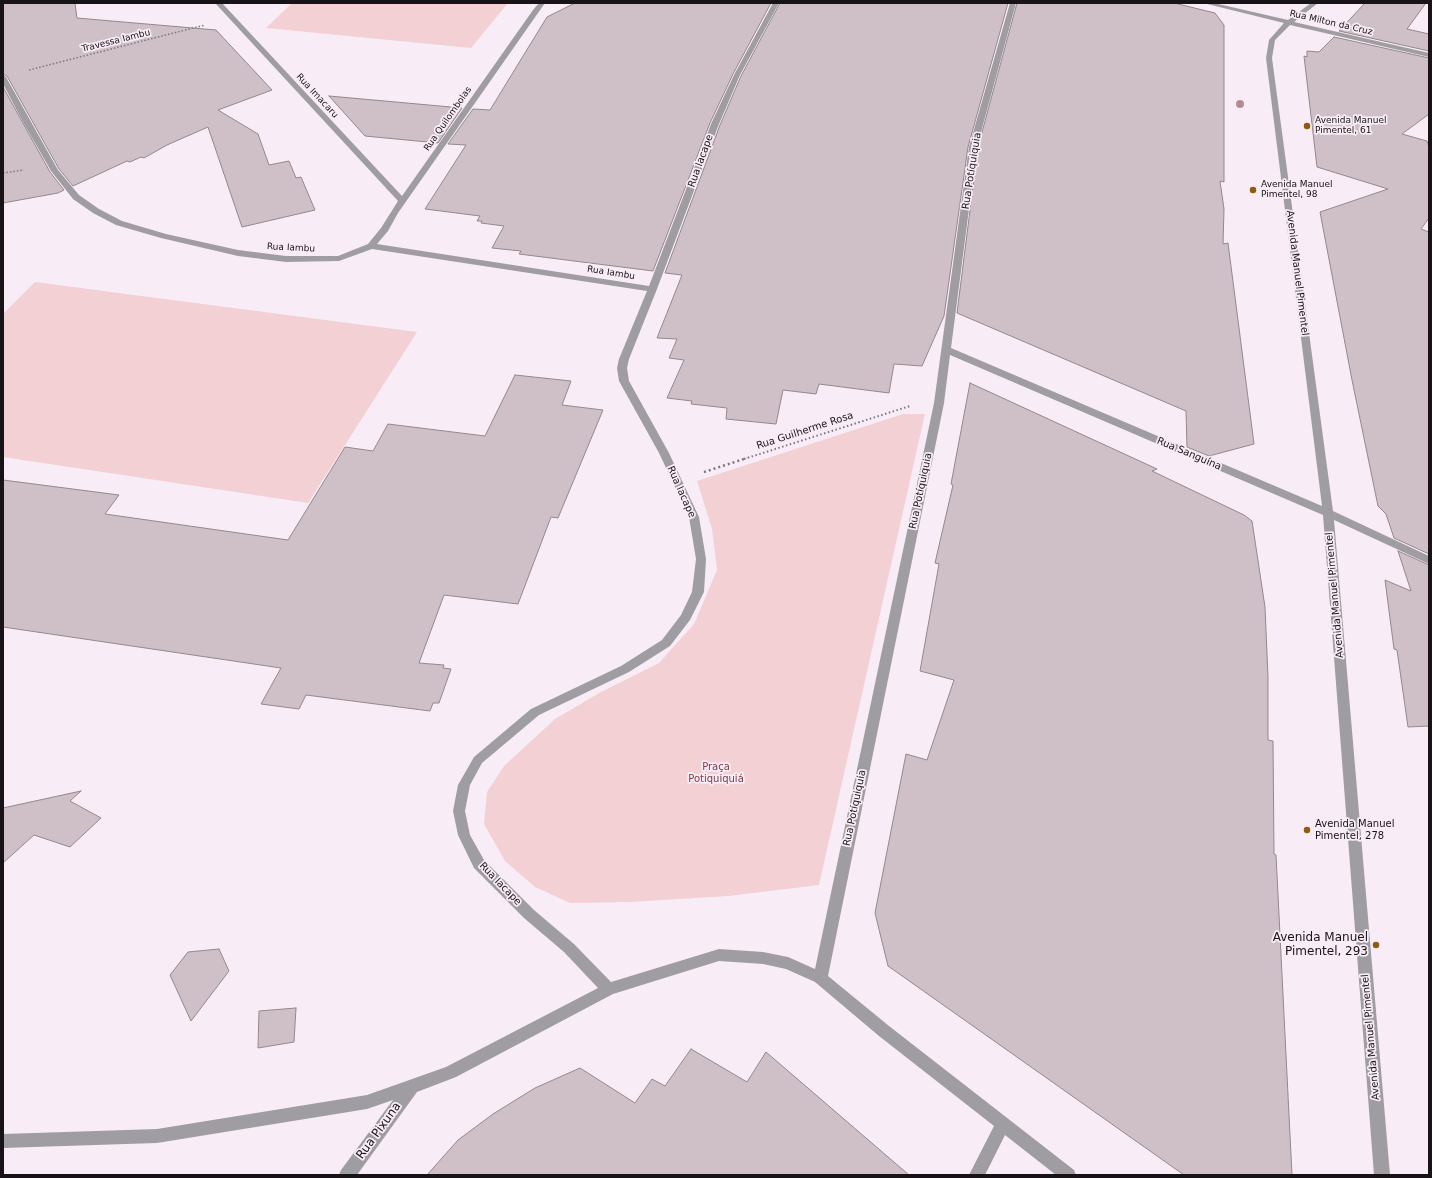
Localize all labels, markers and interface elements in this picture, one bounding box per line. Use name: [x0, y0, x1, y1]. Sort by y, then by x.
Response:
street label: Rua Milton da Cruz: [1288, 8, 1374, 38]
street label: Travessa Iambu: [81, 27, 151, 55]
street label: Rua Imacaru: [294, 72, 340, 120]
street label: Rua Quilombolas: [422, 85, 474, 153]
place label: Avenida Manuel Pimentel, 61: [1315, 116, 1387, 137]
marker: Avenida Manuel Pimentel, 61: [1302, 121, 1312, 131]
street label: Rua Potíquiquia: [960, 132, 984, 210]
street label: Rua Iacape: [686, 133, 716, 189]
place label: Avenida Manuel Pimentel, 98: [1261, 180, 1333, 201]
marker: Avenida Manuel Pimentel, 98: [1248, 185, 1258, 195]
street label: Avenida Manuel Pimentel: [1283, 210, 1311, 336]
street label: Rua Iambu: [267, 241, 315, 255]
street label: Rua Iambu: [586, 264, 636, 282]
street label: Rua Guilherme Rosa: [755, 410, 855, 452]
street label: Rua Sanguína: [1155, 435, 1223, 473]
street label: Rua Potíquiquia: [907, 452, 935, 530]
street label: Rua Iacape: [664, 464, 698, 520]
street label: Avenida Manuel Pimentel: [1324, 532, 1346, 658]
park label: Praça Potiquiquiá: [688, 761, 744, 784]
street label: Rua Potíquiquia: [841, 769, 869, 847]
place label: Avenida Manuel Pimentel, 278: [1315, 818, 1394, 842]
marker: Avenida Manuel Pimentel, 278: [1302, 825, 1312, 835]
street label: Rua Iacape: [476, 860, 524, 908]
place label: Avenida Manuel Pimentel, 293: [1273, 931, 1368, 959]
marker: Avenida Manuel Pimentel, 293: [1371, 940, 1381, 950]
street label: Avenida Manuel Pimentel: [1360, 974, 1382, 1100]
street label: Rua Pixuna: [354, 1100, 404, 1162]

